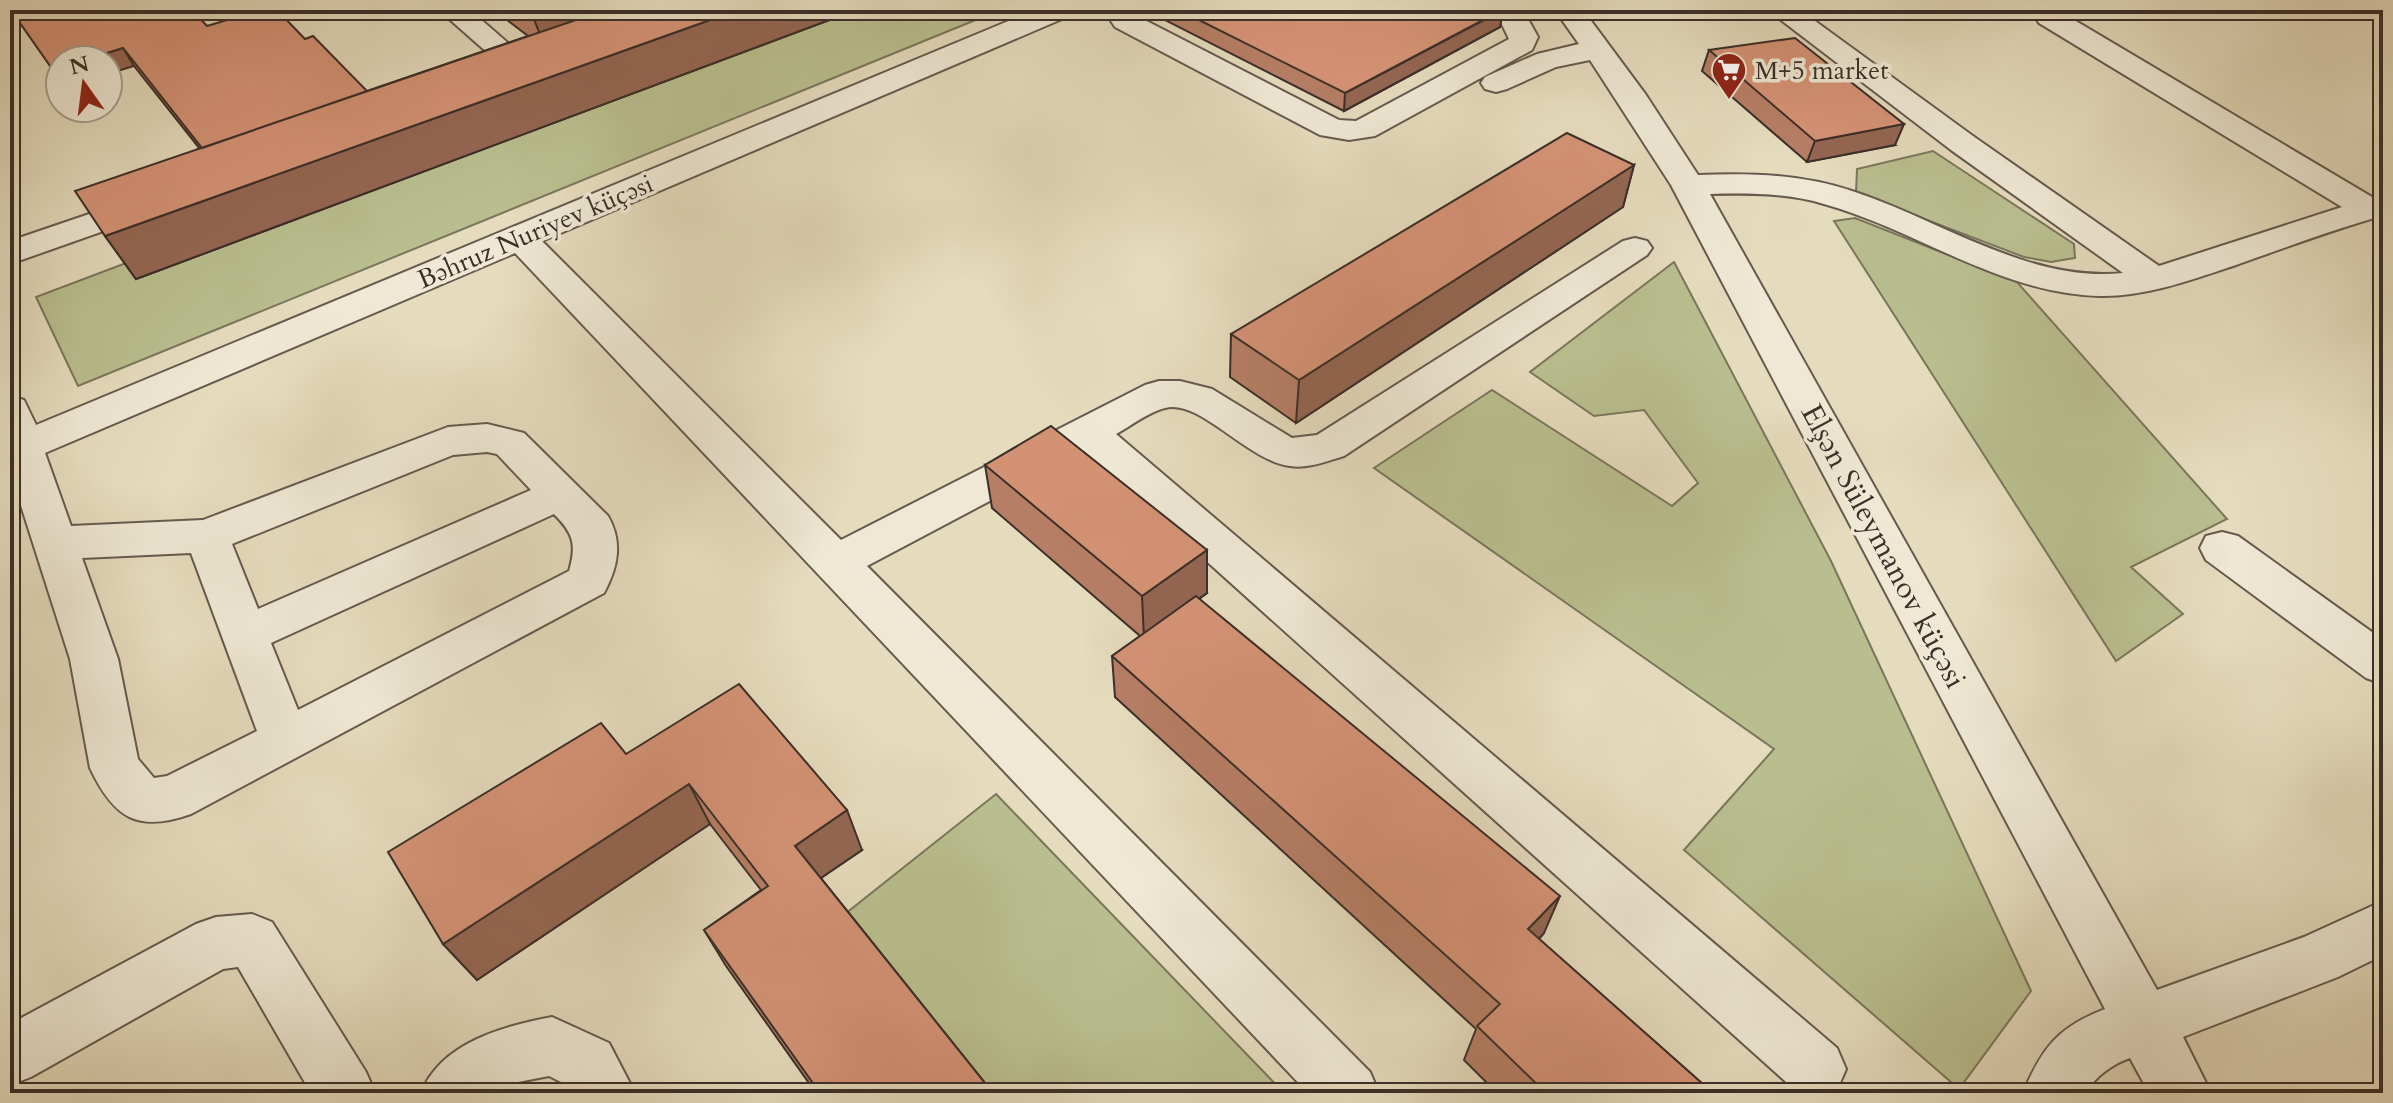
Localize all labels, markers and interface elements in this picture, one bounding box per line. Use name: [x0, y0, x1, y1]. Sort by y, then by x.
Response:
north arrow: [44, 44, 124, 124]
text: N: [67, 49, 92, 82]
supermarket icon: М+5 market: [1710, 51, 1748, 101]
place label: М+5 market: [1755, 53, 1888, 88]
street label: Bəhruz Nuriyev küçəsi: [412, 166, 658, 297]
street label: Elşən Süleymanov küçəsi: [1791, 397, 1976, 696]

